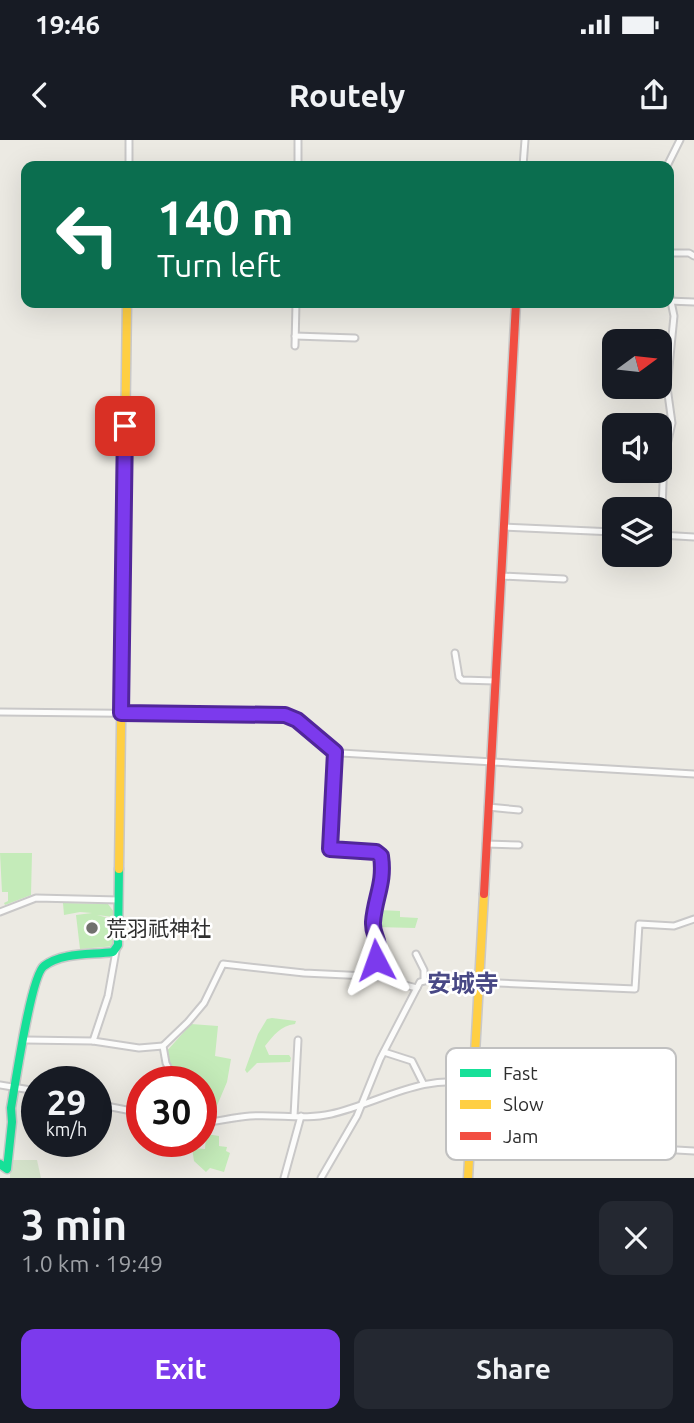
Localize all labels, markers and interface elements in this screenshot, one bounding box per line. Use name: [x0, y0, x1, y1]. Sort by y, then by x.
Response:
text: 19:46: [35, 10, 100, 39]
icon: back: [21, 76, 59, 114]
icon: share: [635, 76, 673, 114]
text: Routely: [289, 77, 405, 113]
icon: left: [42, 189, 133, 280]
text: 140 m: [157, 189, 294, 244]
text: Turn left: [157, 247, 281, 283]
north arrow: [602, 329, 672, 399]
map controls: [602, 329, 672, 567]
pin: [95, 396, 155, 456]
icon: arrive: [106, 407, 144, 445]
button: sound: [602, 413, 672, 483]
button: layers: [602, 497, 672, 567]
place label: 荒羽祇神社: [106, 916, 211, 940]
marker: 荒羽祇神社: [84, 920, 100, 936]
position arrow: [339, 923, 413, 997]
district label: 安城寺: [427, 970, 499, 997]
legend: [446, 1048, 676, 1160]
text: Fast: [503, 1062, 538, 1084]
speed limit sign: 30: [126, 1066, 217, 1157]
text: 29: [47, 1082, 86, 1122]
text: Slow: [503, 1093, 544, 1115]
text: km/h: [46, 1119, 87, 1139]
text: Jam: [503, 1125, 539, 1147]
text: 3 min: [21, 1201, 127, 1248]
button: close: [599, 1201, 673, 1275]
text: 1.0 km · 19:49: [21, 1251, 163, 1276]
button: Exit: [21, 1329, 340, 1409]
button: Share: [354, 1329, 673, 1409]

